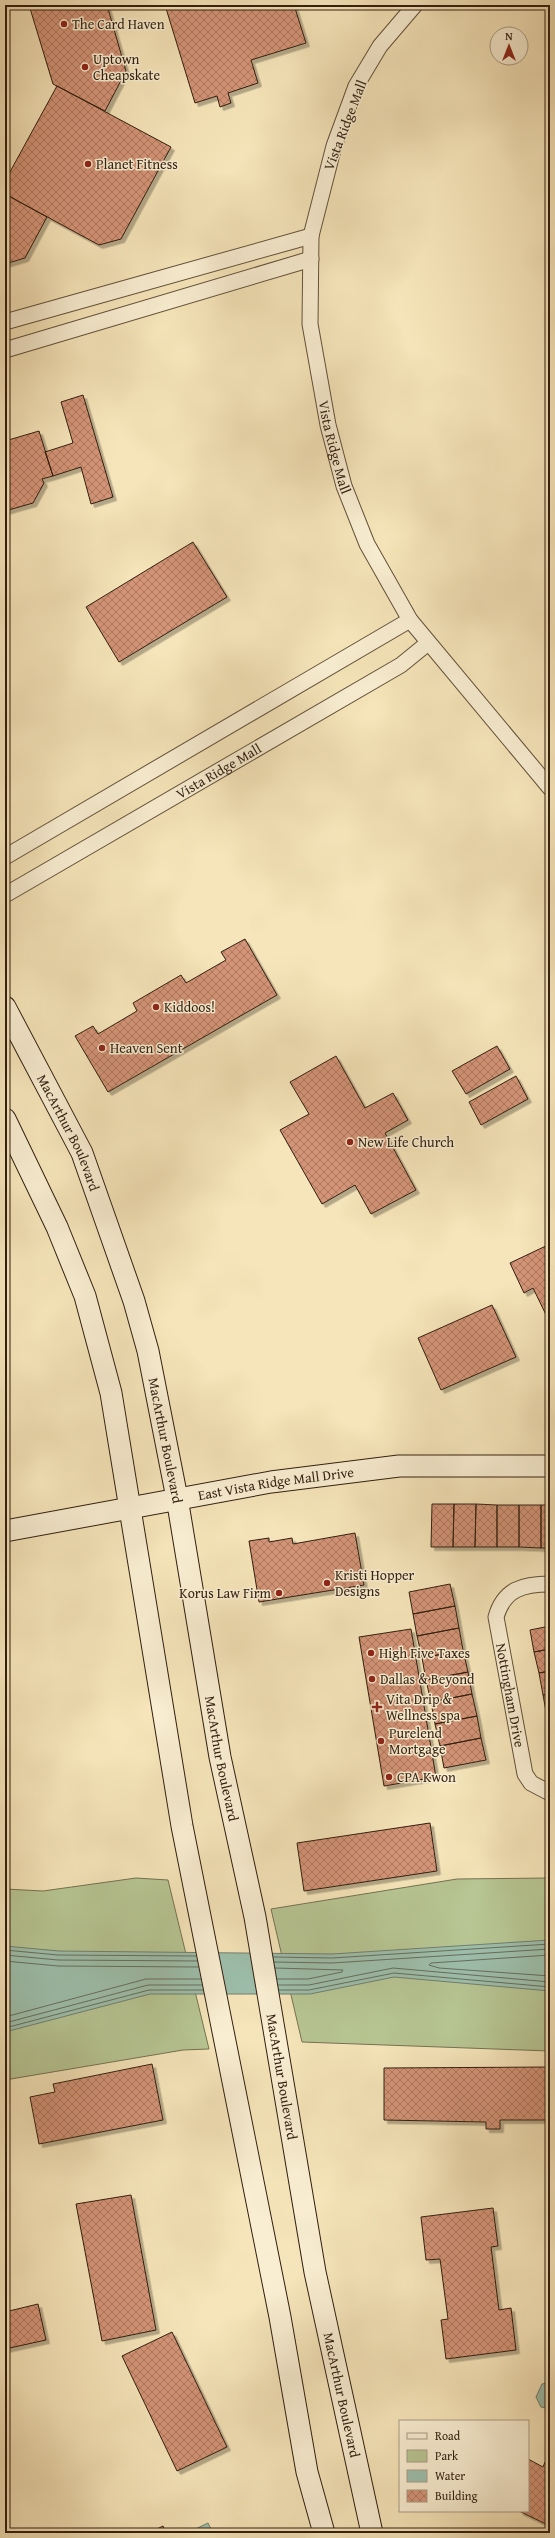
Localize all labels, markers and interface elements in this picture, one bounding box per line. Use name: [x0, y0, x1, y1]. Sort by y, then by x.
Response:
place label: The Card Haven: [72, 14, 165, 34]
marker: The Card Haven: [59, 19, 69, 29]
north arrow: [489, 26, 529, 66]
text: N: [505, 28, 513, 44]
place label: Uptown Cheapskate: [93, 49, 160, 85]
marker: Uptown Cheapskate: [80, 62, 90, 72]
street label: Vista Ridge Mall: [319, 77, 371, 173]
place label: Planet Fitness: [96, 154, 178, 174]
marker: Planet Fitness: [83, 159, 93, 169]
street label: Vista Ridge Mall: [314, 399, 356, 497]
street label: Vista Ridge Mall: [172, 738, 265, 804]
place label: Kiddoos!: [164, 997, 215, 1017]
marker: Kiddoos!: [151, 1002, 161, 1012]
place label: Heaven Sent: [110, 1038, 183, 1058]
marker: Heaven Sent: [97, 1043, 107, 1053]
street label: MacArthur Boulevard: [32, 1071, 105, 1194]
place label: New Life Church: [358, 1132, 454, 1152]
marker: New Life Church: [345, 1137, 355, 1147]
street label: MacArthur Boulevard: [143, 1376, 188, 1505]
street label: East Vista Ridge Mall Drive: [196, 1462, 355, 1505]
place label: Kristi Hopper Designs: [335, 1565, 415, 1601]
marker: Kristi Hopper Designs: [322, 1578, 332, 1588]
place label: Korus Law Firm: [179, 1583, 272, 1603]
marker: Korus Law Firm: [274, 1588, 284, 1598]
street label: Nottingham Drive: [491, 1642, 530, 1749]
place label: High Five Taxes: [379, 1643, 470, 1663]
marker: High Five Taxes: [366, 1648, 376, 1658]
place label: Dallas & Beyond: [380, 1669, 475, 1689]
marker: Dallas & Beyond: [367, 1674, 377, 1684]
place label: Vita Drip & Wellness spa: [386, 1689, 461, 1725]
street label: MacArthur Boulevard: [200, 1694, 244, 1824]
marker: Vita Drip & Wellness spa: [371, 1701, 383, 1713]
place label: Purelend Mortgage: [389, 1723, 446, 1759]
marker: Purelend Mortgage: [376, 1736, 386, 1746]
place label: CPA Kwon: [397, 1767, 456, 1787]
marker: CPA Kwon: [384, 1772, 394, 1782]
street label: MacArthur Boulevard: [262, 2012, 303, 2142]
street label: MacArthur Boulevard: [318, 2331, 365, 2460]
legend: [399, 2420, 529, 2512]
text: Road: [435, 2427, 461, 2444]
text: Park: [435, 2447, 459, 2464]
text: Water: [435, 2467, 465, 2484]
text: Building: [435, 2487, 478, 2504]

